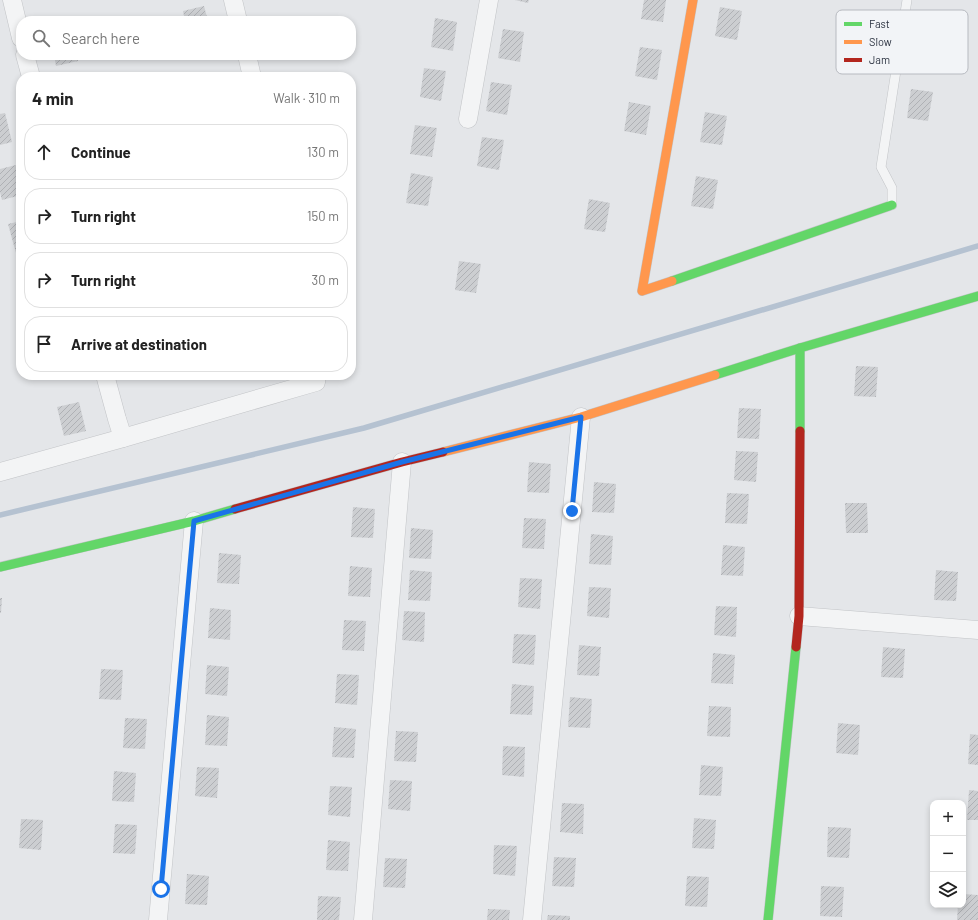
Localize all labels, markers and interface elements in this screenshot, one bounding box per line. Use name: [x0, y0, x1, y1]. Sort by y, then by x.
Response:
legend: [836, 10, 968, 74]
search box: [16, 16, 356, 60]
text: Fast: [869, 17, 890, 30]
icon: search: [30, 27, 52, 49]
text: Search here: [62, 29, 140, 47]
text: Slow: [869, 35, 892, 48]
text: Jam: [869, 53, 890, 66]
text: 4 min: [32, 88, 74, 108]
text: Walk · 310 m: [273, 90, 340, 106]
icon: ahead: [33, 141, 55, 163]
text: Continue: [71, 143, 131, 161]
text: 130 m: [307, 144, 339, 160]
icon: right: [33, 205, 55, 227]
text: Turn right: [71, 207, 136, 225]
text: 150 m: [307, 208, 339, 224]
icon: right: [33, 269, 55, 291]
text: Turn right: [71, 271, 136, 289]
text: 30 m: [312, 272, 339, 288]
icon: arrive: [33, 333, 55, 355]
text: Arrive at destination: [71, 335, 207, 353]
route end: [563, 502, 581, 520]
map controls: [930, 800, 966, 908]
button: +: [930, 800, 966, 836]
button: −: [930, 836, 966, 872]
button: layers: [930, 872, 966, 908]
route start: [152, 880, 170, 898]

